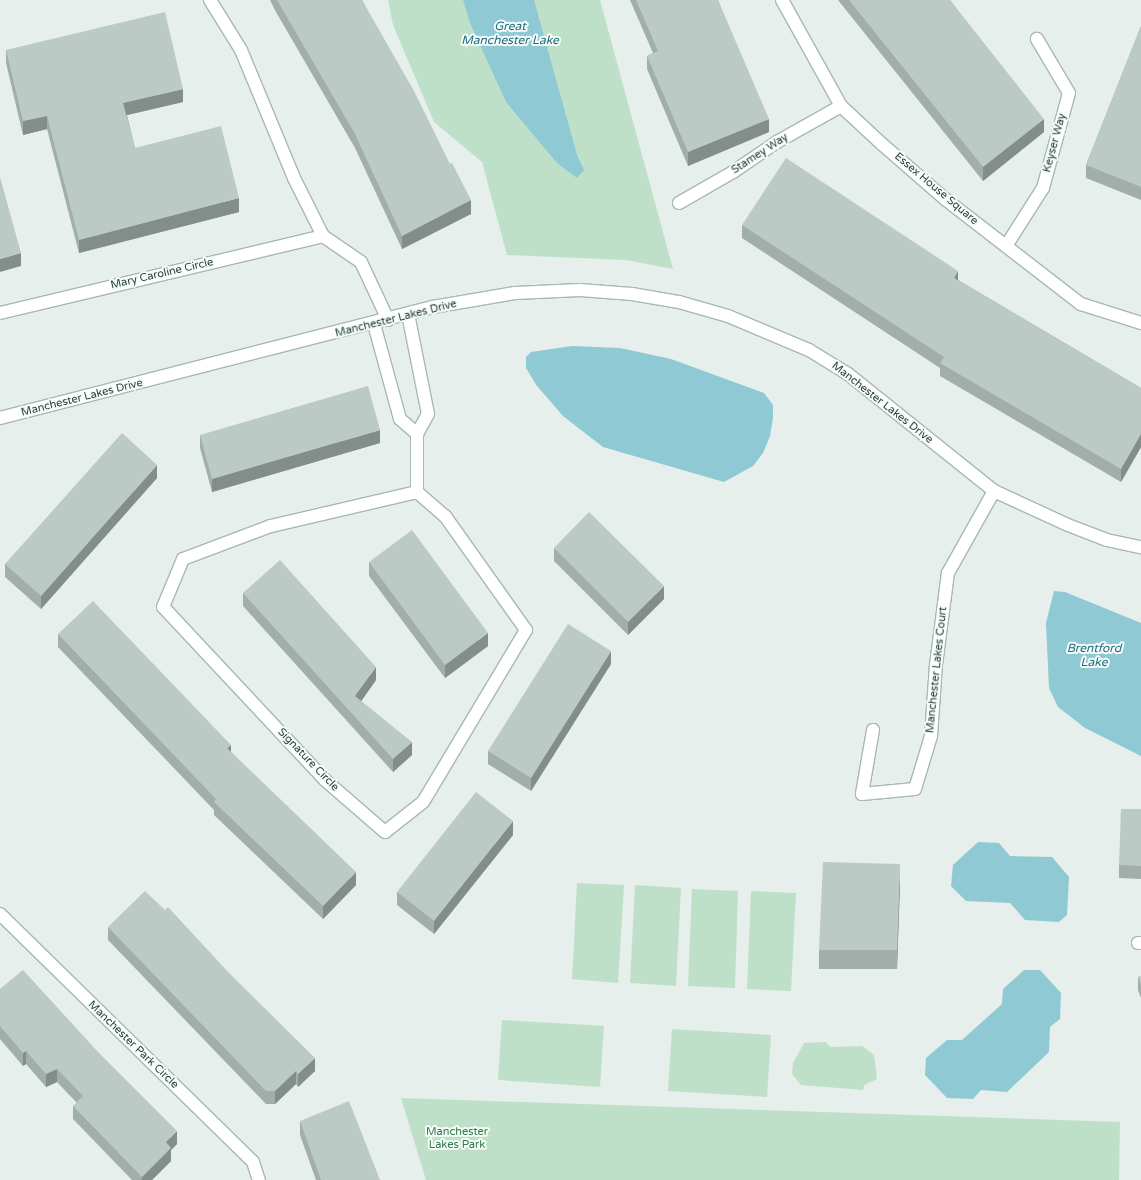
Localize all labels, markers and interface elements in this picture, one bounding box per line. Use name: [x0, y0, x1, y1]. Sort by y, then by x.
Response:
water label: Great Manchester Lake: [461, 20, 559, 48]
street label: Keyser Way: [1041, 112, 1069, 174]
street label: Stamey Way: [729, 131, 791, 177]
street label: Essex House Square: [891, 150, 981, 228]
street label: Mary Caroline Circle: [109, 256, 215, 292]
street label: Manchester Lakes Drive: [334, 297, 458, 341]
street label: Manchester Lakes Drive: [829, 359, 935, 447]
street label: Manchester Lakes Drive: [20, 376, 144, 420]
street label: Manchester Lakes Court: [924, 606, 950, 734]
water label: Brentford Lake: [1067, 642, 1121, 670]
street label: Signature Circle: [275, 726, 341, 794]
street label: Manchester Park Circle: [85, 998, 181, 1092]
park label: Manchester Lakes Park: [426, 1126, 488, 1152]

